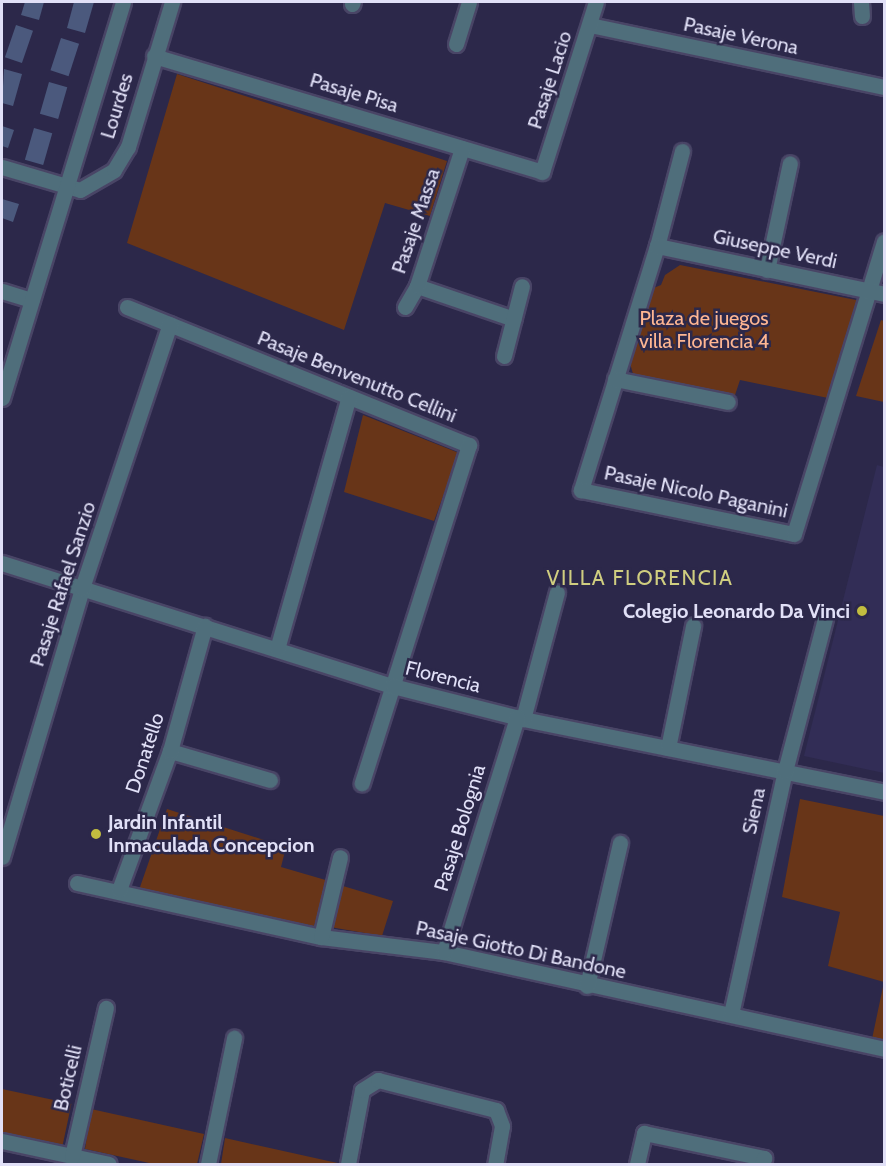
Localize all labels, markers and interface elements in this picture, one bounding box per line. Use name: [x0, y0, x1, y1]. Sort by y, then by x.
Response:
street label: Pasaje Verona: [681, 12, 801, 60]
street label: Pasaje Lacio: [523, 28, 577, 132]
street label: Pasaje Pisa: [307, 68, 401, 118]
street label: Lourdes: [96, 70, 138, 142]
street label: Pasaje Massa: [387, 165, 445, 277]
street label: Giuseppe Verdi: [711, 224, 839, 274]
park label: Plaza de juegos villa Florencia 4: [639, 306, 769, 353]
street label: Pasaje Benvenutto Cellini: [254, 326, 460, 428]
street label: Pasaje Nicolo Paganini: [602, 461, 790, 523]
street label: Pasaje Rafael Sanzio: [25, 499, 101, 669]
district label: VILLA FLORENCIA: [547, 565, 733, 591]
place label: Colegio Leonardo Da Vinci: [623, 599, 850, 623]
marker: Colegio Leonardo Da Vinci: [855, 604, 869, 618]
street label: Florencia: [403, 656, 483, 698]
street label: Donatello: [121, 710, 169, 796]
street label: Pasaje Bolognia: [429, 762, 491, 894]
street label: Siena: [737, 786, 771, 836]
place label: Jardin Infantil Inmaculada Concepcion: [108, 810, 315, 857]
marker: Jardin Infantil Inmaculada Concepcion: [89, 827, 103, 841]
street label: Pasaje Giotto Di Bandone: [414, 916, 628, 984]
street label: Boticelli: [49, 1043, 87, 1113]

